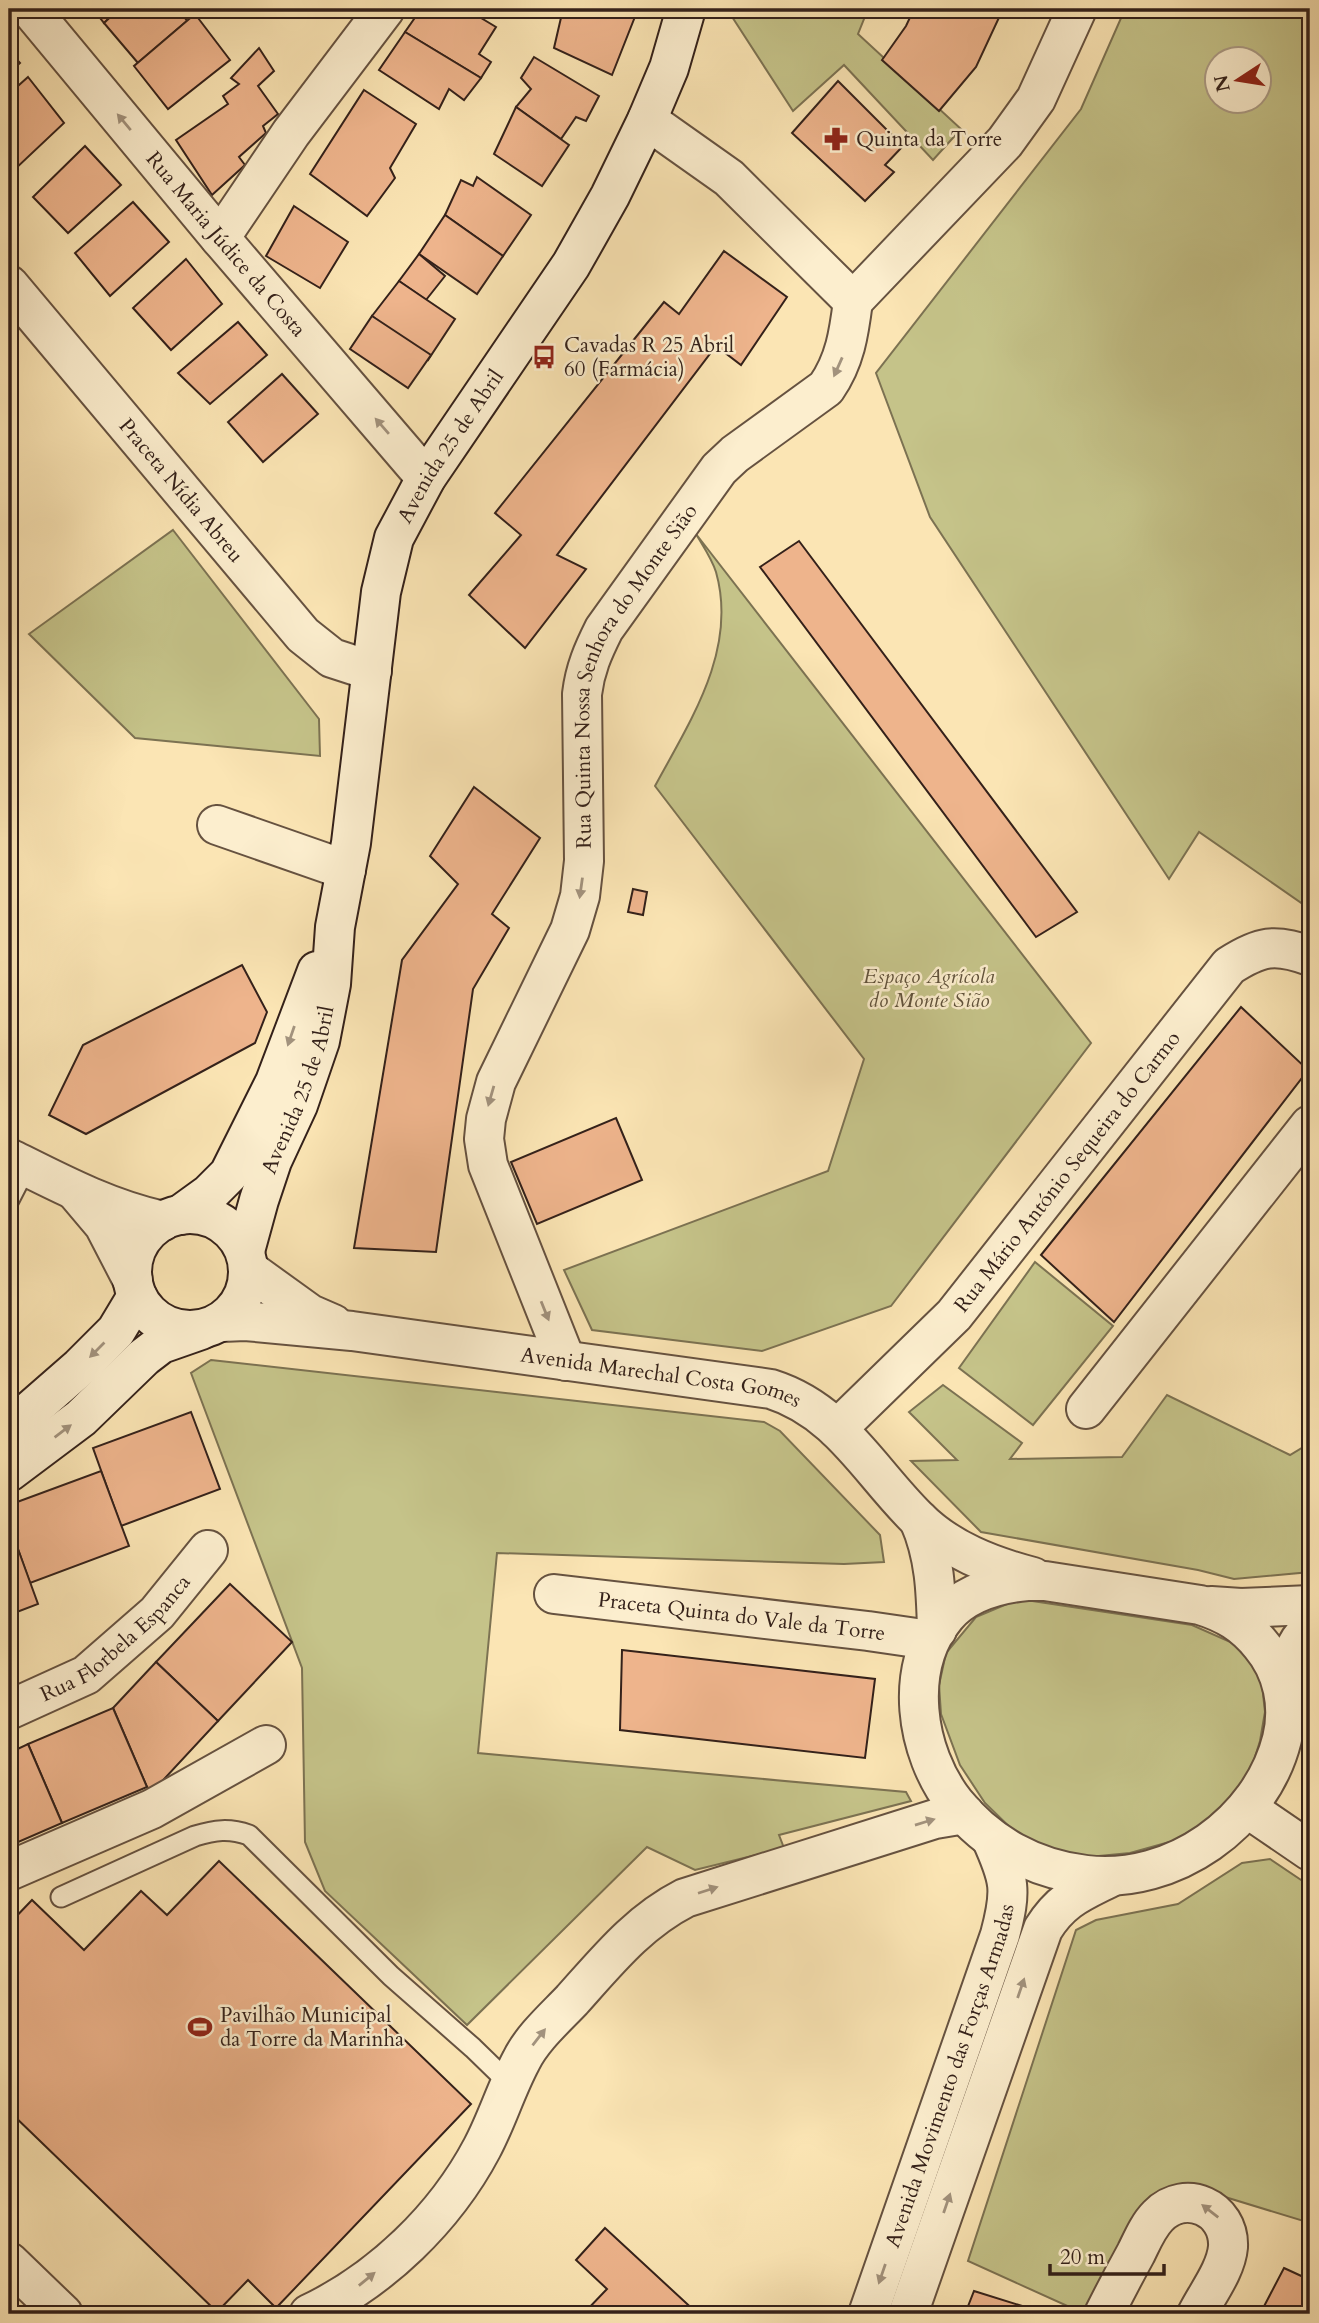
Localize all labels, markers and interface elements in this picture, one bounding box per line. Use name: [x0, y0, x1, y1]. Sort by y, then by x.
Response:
north arrow: [1204, 46, 1274, 116]
text: N: [1208, 72, 1237, 94]
one-way arrow: [116, 113, 131, 131]
pharmacy icon: Quinta da Torre: [822, 125, 850, 153]
place label: Quinta da Torre: [856, 125, 1002, 154]
street label: Rua Maria Júdice da Costa: [139, 145, 313, 343]
place label: Cavadas R 25 Abril 60 (Farmácia): [564, 331, 734, 384]
bus stop icon: Cavadas R 25 Abril 60 (Farmácia): [530, 343, 558, 371]
one-way arrow: [832, 357, 844, 377]
street label: Avenida 25 de Abril: [390, 364, 510, 528]
street label: Praceta Nídia Abreu: [112, 412, 250, 569]
one-way arrow: [374, 417, 390, 435]
street label: Rua Quinta Nossa Senhora do Monte Sião: [567, 498, 704, 849]
one-way arrow: [575, 877, 586, 899]
park label: Espaço Agrícola do Monte Sião: [863, 962, 995, 1015]
street label: Avenida 25 de Abril: [254, 1004, 341, 1178]
one-way arrow: [285, 1025, 296, 1046]
street label: Rua Mário António Sequeira do Carmo: [947, 1025, 1187, 1318]
one-way arrow: [486, 1086, 496, 1107]
one-way arrow: [540, 1301, 551, 1322]
street label: Avenida Marechal Costa Gomes: [519, 1340, 807, 1414]
one-way arrow: [88, 1342, 105, 1359]
one-way arrow: [54, 1425, 72, 1439]
street label: Rua Florbela Espanca: [35, 1568, 197, 1708]
street label: Praceta Quinta do Vale da Torre: [596, 1585, 887, 1648]
one-way arrow: [914, 1816, 935, 1827]
one-way arrow: [697, 1885, 718, 1895]
street label: Avenida Movimento das Forças Armadas: [878, 1902, 1021, 2251]
one-way arrow: [1016, 1978, 1027, 1999]
place label: Pavilhão Municipal da Torre da Marinha: [220, 2001, 404, 2054]
sports icon: Pavilhão Municipal da Torre da Marinha: [186, 2013, 214, 2041]
one-way arrow: [531, 2028, 545, 2046]
one-way arrow: [942, 2193, 953, 2214]
one-way arrow: [1201, 2204, 1220, 2218]
scale bar: [1050, 2232, 1163, 2276]
text: 20 m: [1060, 2243, 1105, 2272]
one-way arrow: [876, 2264, 887, 2285]
one-way arrow: [358, 2272, 376, 2287]

